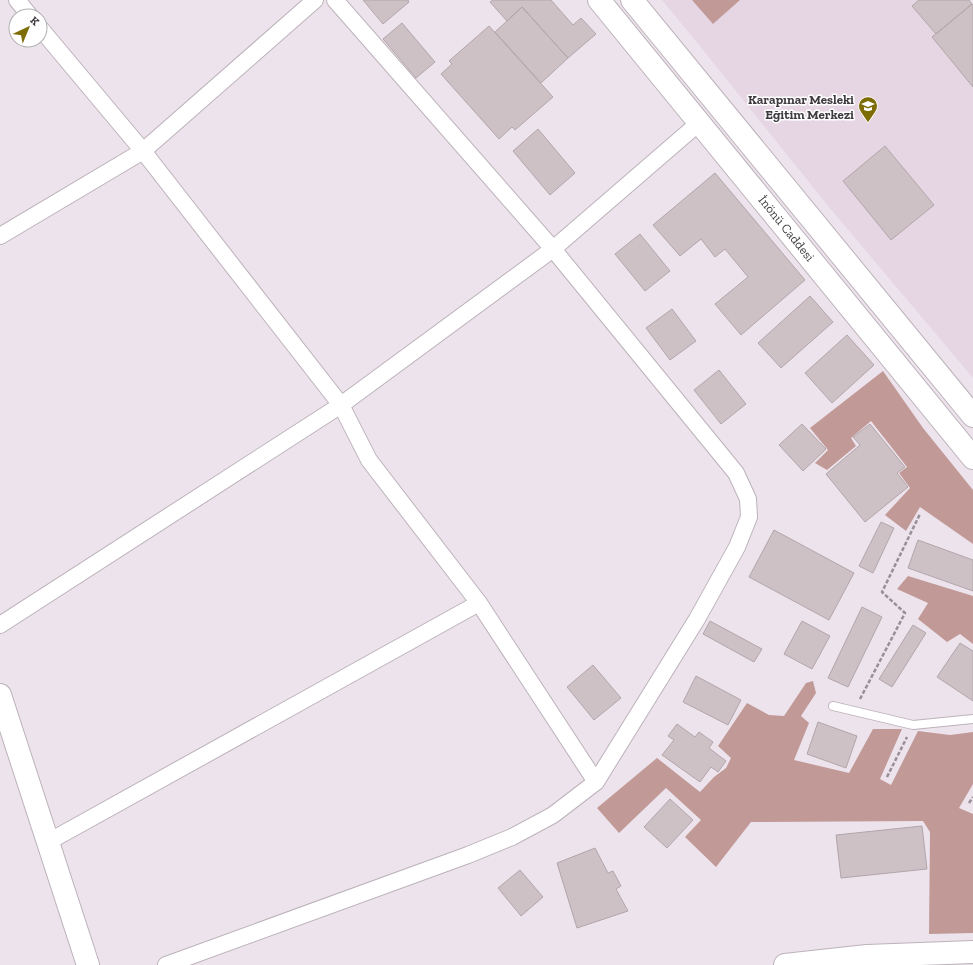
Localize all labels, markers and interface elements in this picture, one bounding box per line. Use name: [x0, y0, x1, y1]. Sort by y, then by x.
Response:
north arrow: [8, 8, 48, 48]
text: K: [27, 14, 42, 29]
place label: Karapınar Mesleki Eğitim Merkezi: [748, 92, 854, 122]
school or university icon: Karapınar Mesleki Eğitim Merkezi: [857, 95, 879, 123]
street label: İnönü Caddesi: [755, 192, 818, 265]

